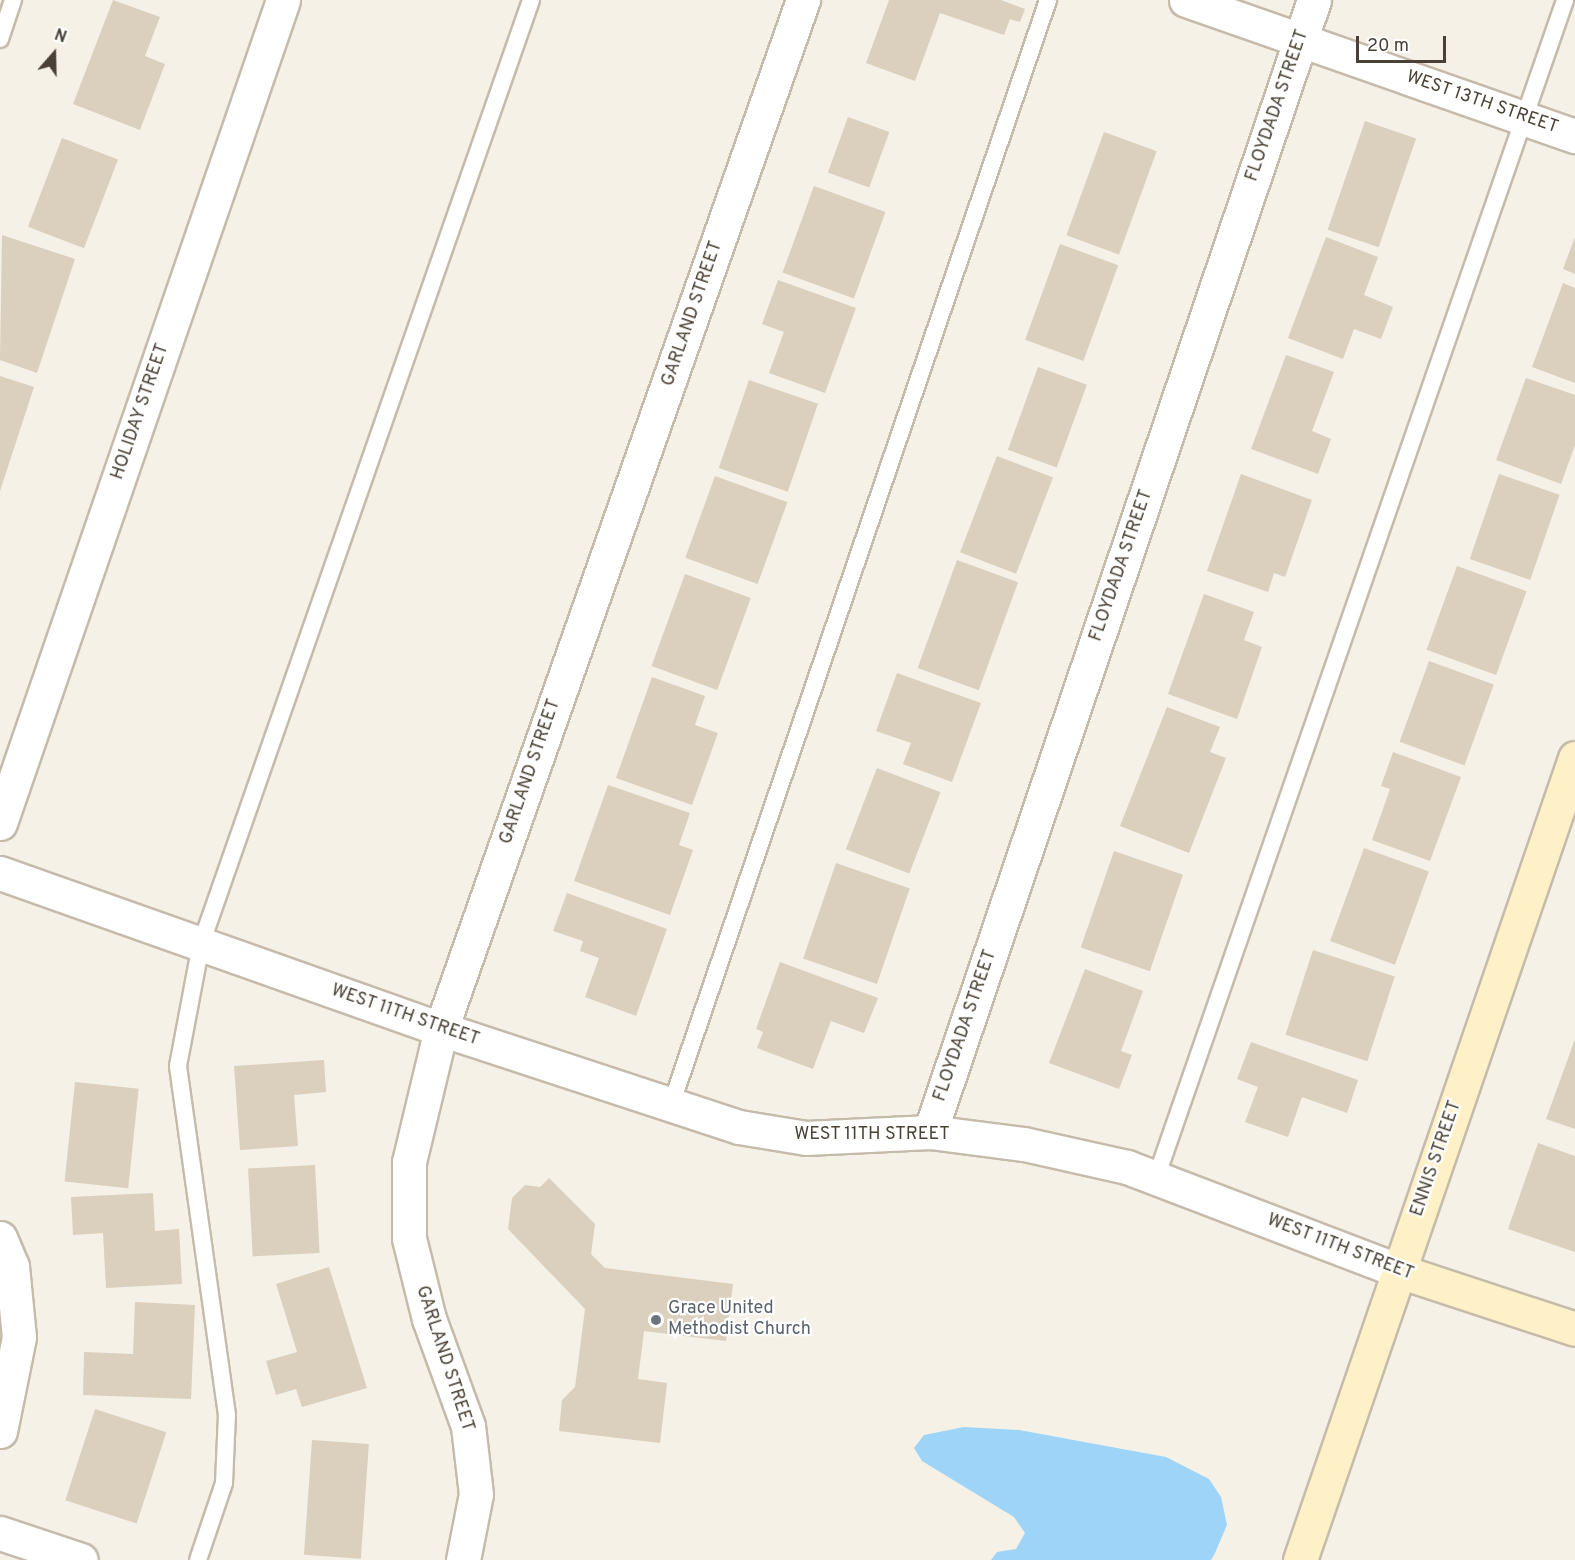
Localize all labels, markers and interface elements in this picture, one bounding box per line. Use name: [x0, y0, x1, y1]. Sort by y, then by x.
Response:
north arrow: [24, 24, 84, 84]
scale bar: [1359, 24, 1449, 62]
text: N: [51, 26, 69, 48]
street label: FLOYDADA STREET: [1242, 27, 1314, 185]
text: 20 m: [1367, 35, 1409, 58]
street label: WEST 13TH STREET: [1403, 67, 1561, 139]
street label: GARLAND STREET: [658, 239, 728, 389]
street label: HOLIDAY STREET: [107, 341, 175, 483]
street label: FLOYDADA STREET: [1086, 487, 1158, 645]
street label: GARLAND STREET: [496, 697, 566, 847]
street label: FLOYDADA STREET: [930, 947, 1002, 1105]
street label: WEST 11TH STREET: [328, 980, 482, 1052]
street label: ENNIS STREET: [1407, 1098, 1467, 1220]
street label: WEST 11TH STREET: [794, 1124, 950, 1146]
street label: WEST 11TH STREET: [1263, 1210, 1417, 1286]
street label: GARLAND STREET: [410, 1283, 478, 1435]
place label: Grace United Methodist Church: [668, 1299, 811, 1342]
marker: Grace United Methodist Church: [649, 1313, 663, 1327]

